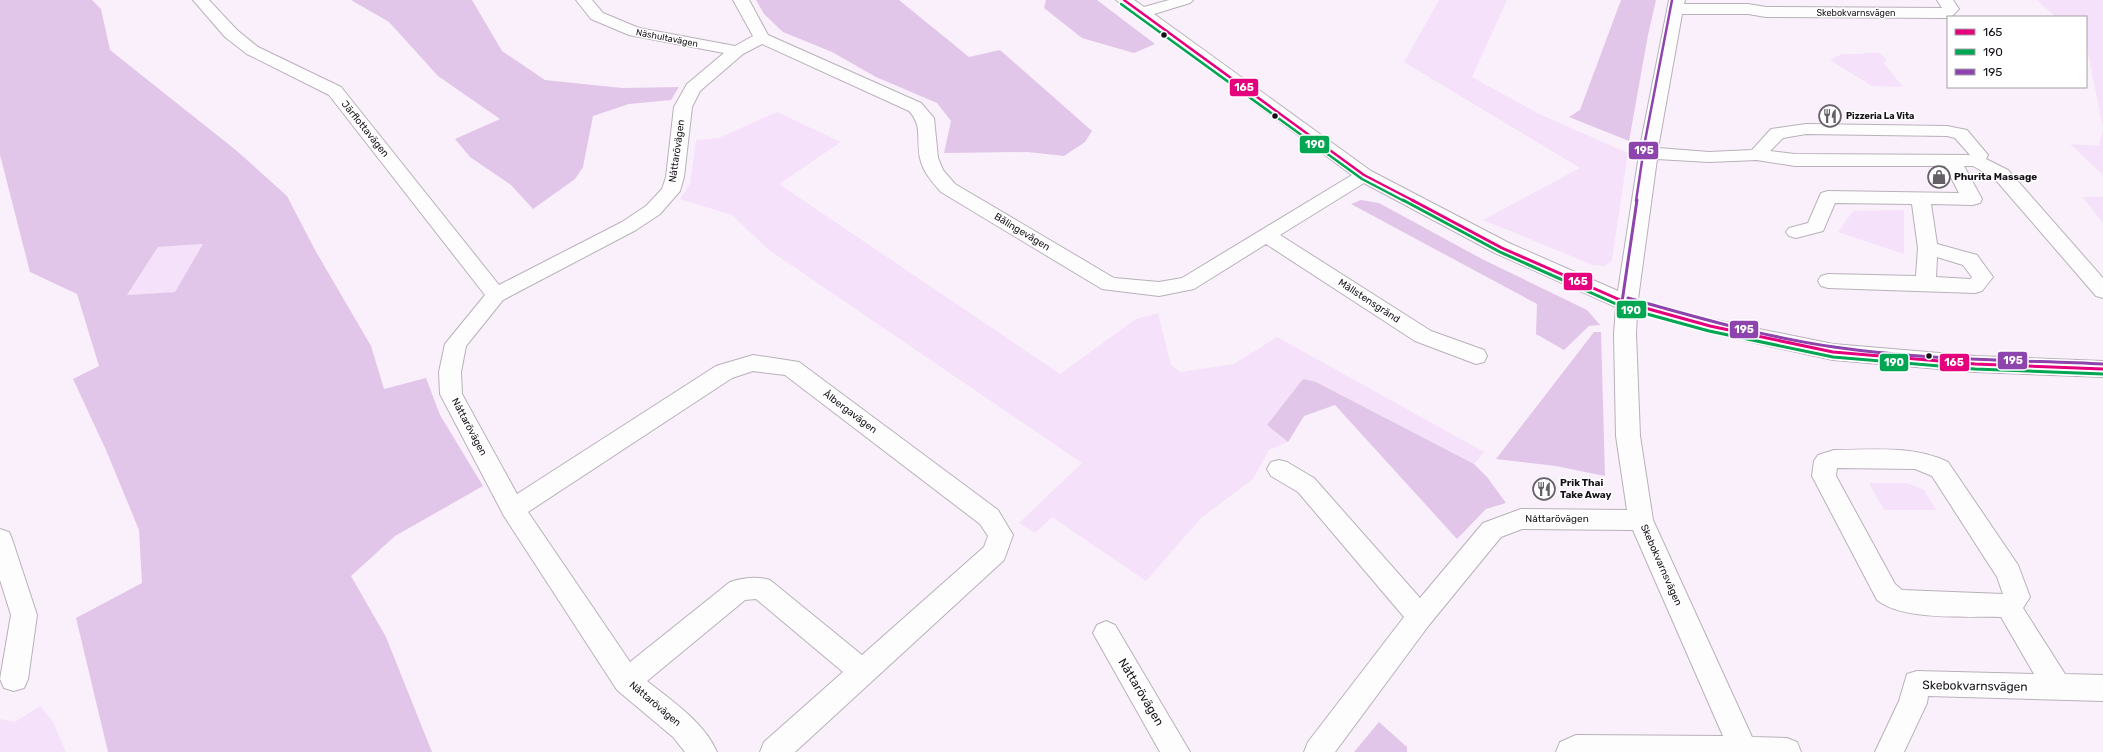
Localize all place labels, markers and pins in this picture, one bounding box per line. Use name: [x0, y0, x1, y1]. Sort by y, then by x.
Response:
unlabelled marker: [1159, 30, 1169, 40]
restaurant icon: Pizzeria La Vita: [1817, 103, 1843, 129]
unlabelled marker: [1270, 111, 1280, 121]
place label: Pizzeria La Vita: [1846, 111, 1914, 121]
shop icon: Phurita Massage: [1926, 164, 1952, 190]
place label: Phurita Massage: [1954, 171, 2037, 183]
unlabelled marker: [1924, 351, 1934, 361]
restaurant icon: Prik Thai Take Away: [1531, 476, 1557, 502]
place label: Prik Thai Take Away: [1560, 477, 1612, 501]

